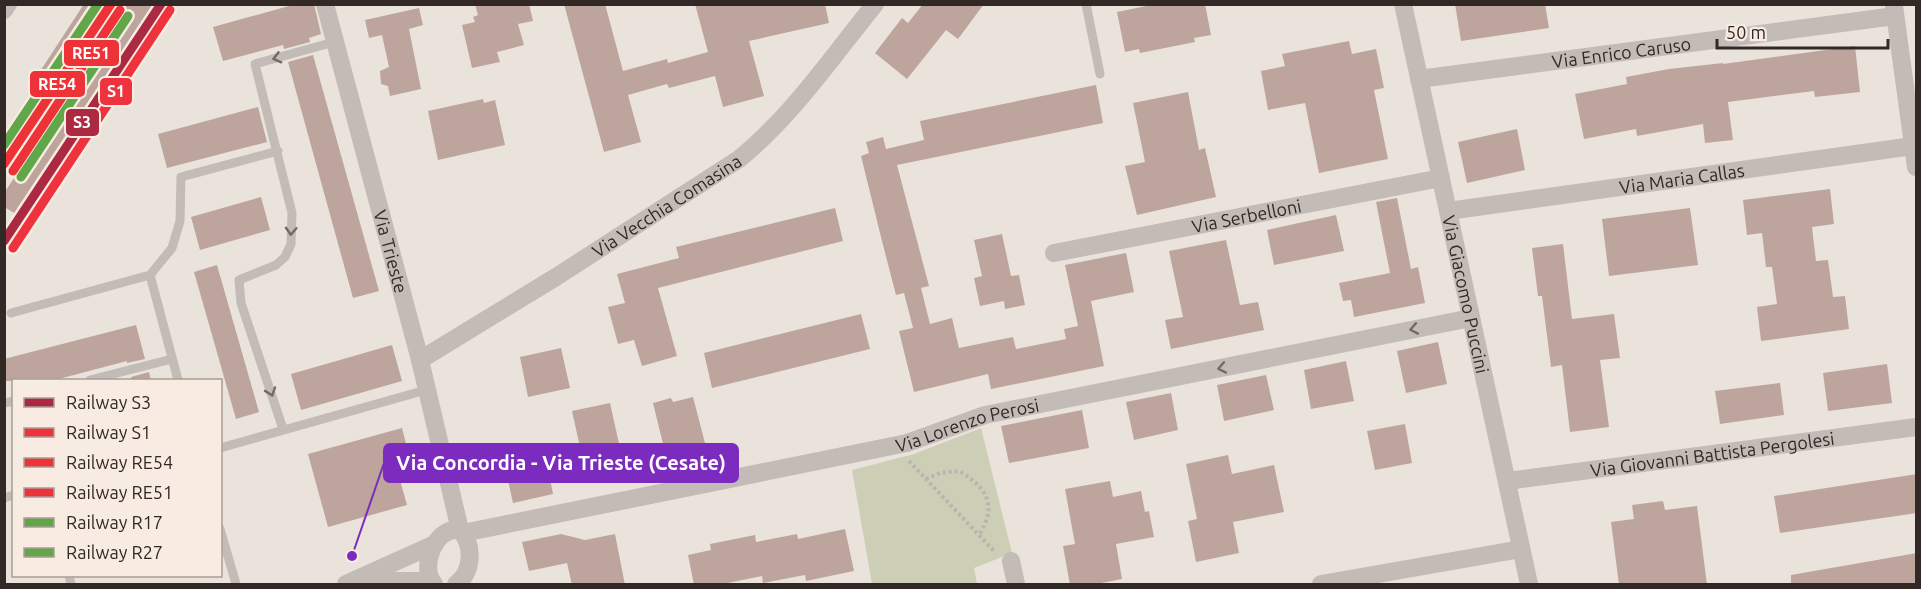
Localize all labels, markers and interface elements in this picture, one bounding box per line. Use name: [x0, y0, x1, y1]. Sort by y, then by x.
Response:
scale bar: [1717, 12, 1888, 50]
text: 50 m: [1726, 22, 1766, 42]
street label: Via Enrico Caruso: [1550, 33, 1692, 71]
line badge: RE51: [63, 39, 120, 67]
text: RE51: [72, 44, 110, 62]
one-way arrow: [273, 50, 283, 63]
line badge: RE54: [29, 70, 86, 98]
text: RE54: [38, 75, 76, 93]
line badge: S1: [99, 77, 133, 106]
text: S1: [107, 82, 125, 100]
line badge: S3: [65, 108, 100, 137]
text: S3: [73, 113, 91, 131]
street label: Via Vecchia Comasina: [588, 150, 745, 261]
street label: Via Maria Callas: [1618, 160, 1746, 197]
street label: Via Serbelloni: [1190, 195, 1303, 236]
street label: Via Trieste: [370, 208, 412, 295]
street label: Via Giacomo Puccini: [1439, 213, 1493, 375]
one-way arrow: [285, 227, 298, 236]
one-way arrow: [1409, 322, 1419, 335]
one-way arrow: [1218, 361, 1228, 374]
legend: [12, 379, 222, 577]
one-way arrow: [263, 386, 276, 397]
text: Railway S3: [66, 392, 151, 412]
street label: Via Lorenzo Perosi: [894, 394, 1041, 455]
text: Railway S1: [66, 422, 151, 442]
street label: Via Giovanni Battista Pergolesi: [1589, 428, 1836, 480]
callout: Via Concordia - Via Trieste (Cesate): [384, 444, 738, 482]
text: Via Concordia - Via Trieste (Cesate): [396, 451, 726, 474]
text: Railway RE54: [66, 452, 173, 472]
text: Railway RE51: [66, 482, 173, 502]
text: Railway R17: [66, 512, 163, 532]
text: Railway R27: [66, 542, 163, 562]

